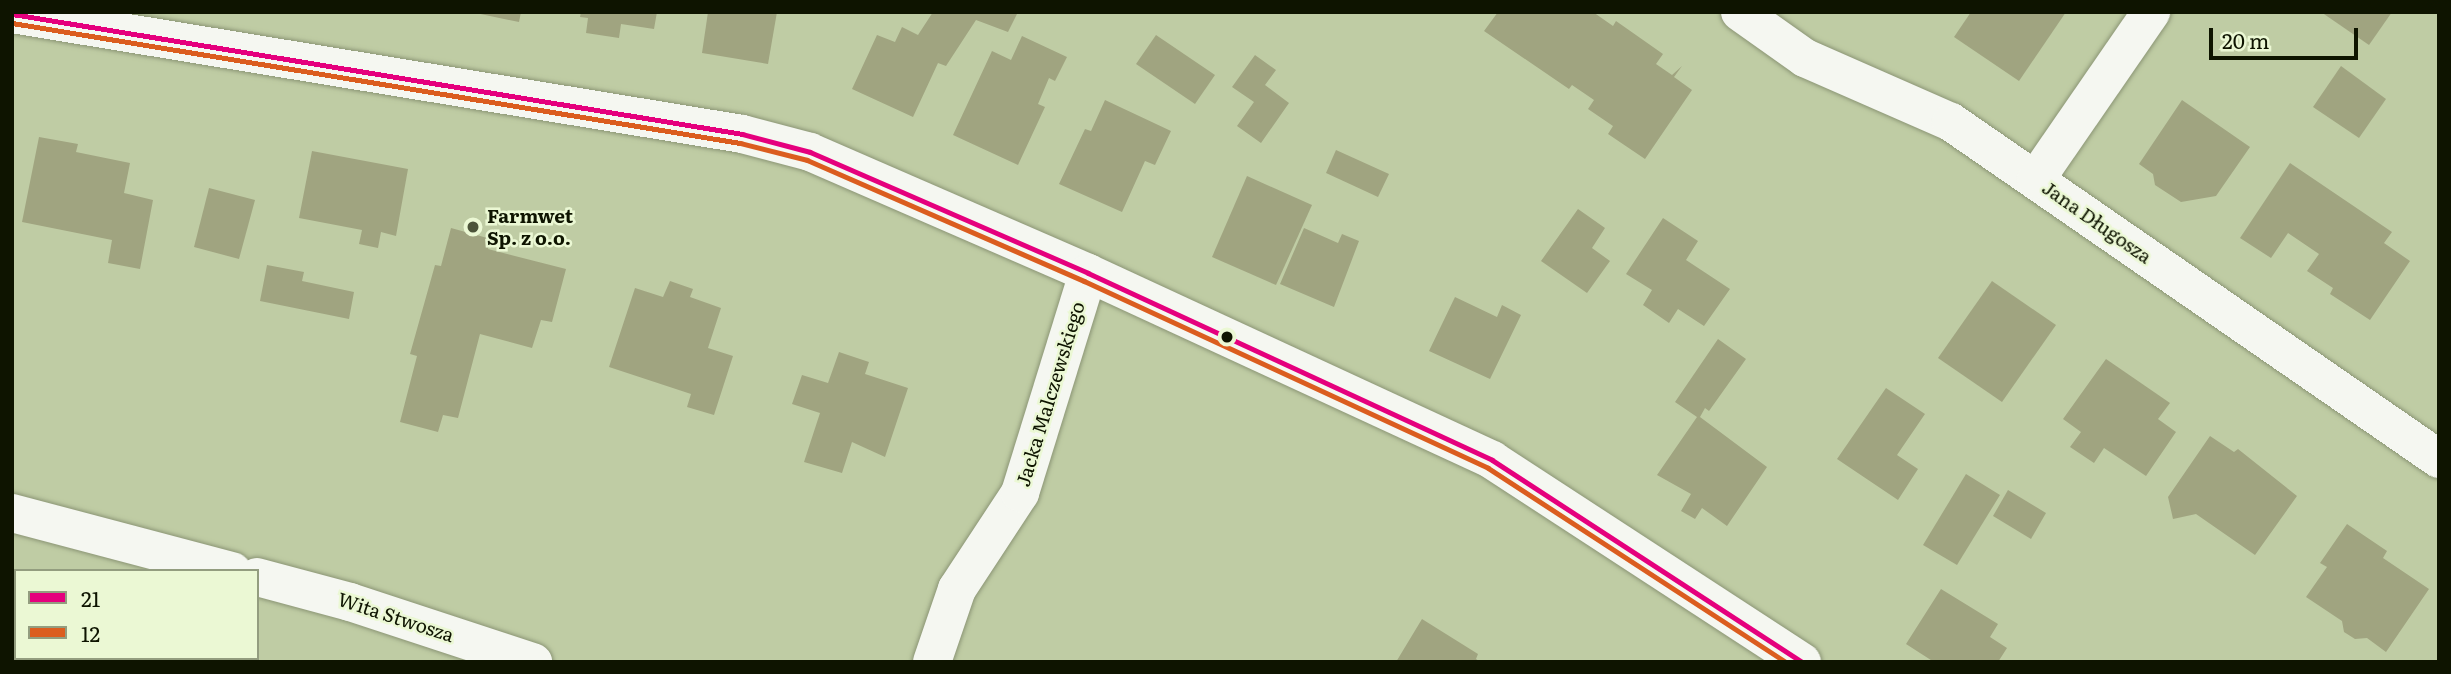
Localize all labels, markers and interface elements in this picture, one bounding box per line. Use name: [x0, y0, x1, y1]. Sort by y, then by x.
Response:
scale bar: [2213, 14, 2362, 58]
text: 20 m: [2222, 24, 2269, 55]
street label: Jana Długosza: [2038, 176, 2156, 268]
place label: Farmwet Sp. z o.o.: [487, 205, 573, 249]
marker: Farmwet Sp. z o.o.: [465, 219, 481, 235]
street label: Jacka Malczewskiego: [1011, 299, 1089, 489]
unlabelled marker: [1220, 330, 1234, 344]
legend: [14, 569, 259, 660]
text: 21: [81, 582, 100, 613]
street label: Wita Stwosza: [335, 587, 457, 647]
text: 12: [81, 617, 100, 648]

